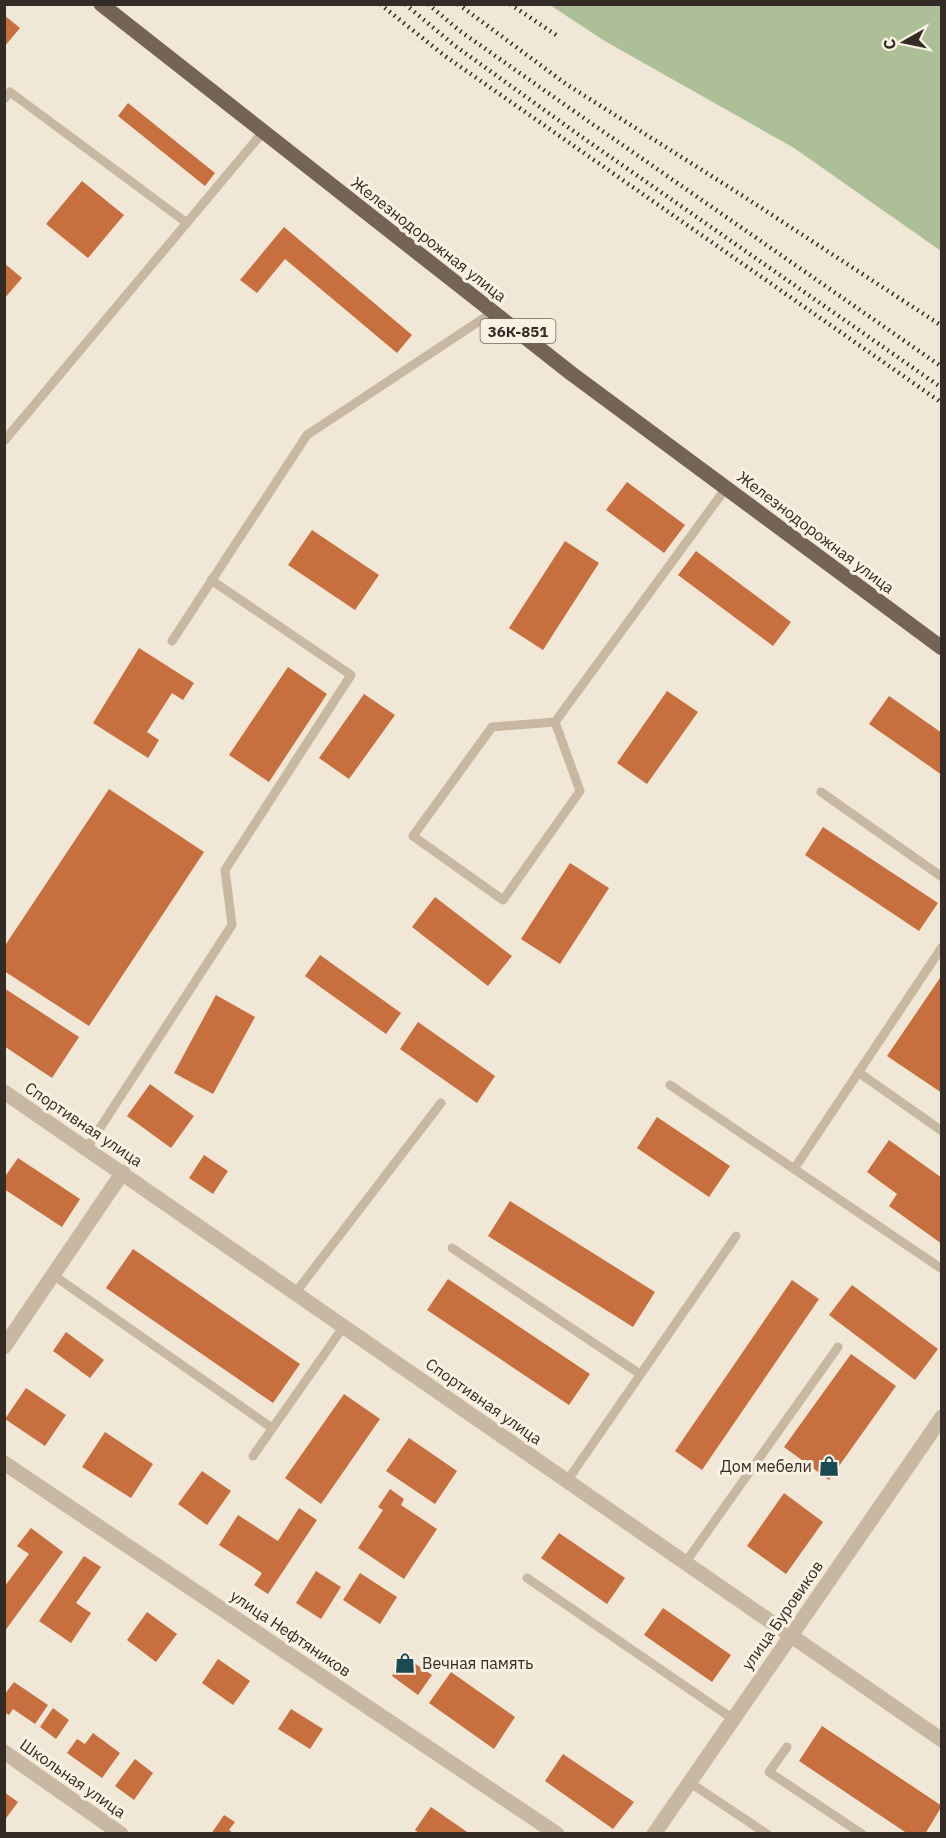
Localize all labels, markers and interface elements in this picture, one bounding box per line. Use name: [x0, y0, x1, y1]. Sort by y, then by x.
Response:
north arrow: [874, 12, 934, 72]
text: С: [878, 38, 900, 51]
street label: Железнодорожная улица: [347, 172, 511, 306]
road number: 36К-851: [480, 319, 556, 343]
street label: Железнодорожная улица: [733, 466, 899, 598]
street label: Спортивная улица: [21, 1077, 147, 1171]
street label: Спортивная улица: [422, 1353, 546, 1449]
shop icon: Дом мебели: [817, 1454, 841, 1478]
place label: Дом мебели: [720, 1456, 812, 1476]
street label: улица Буровиков: [737, 1556, 827, 1674]
street label: улица Нефтяников: [227, 1585, 355, 1681]
shop icon: Вечная память: [393, 1651, 417, 1675]
place label: Вечная память: [422, 1653, 533, 1673]
street label: Школьная улица: [16, 1734, 130, 1822]

